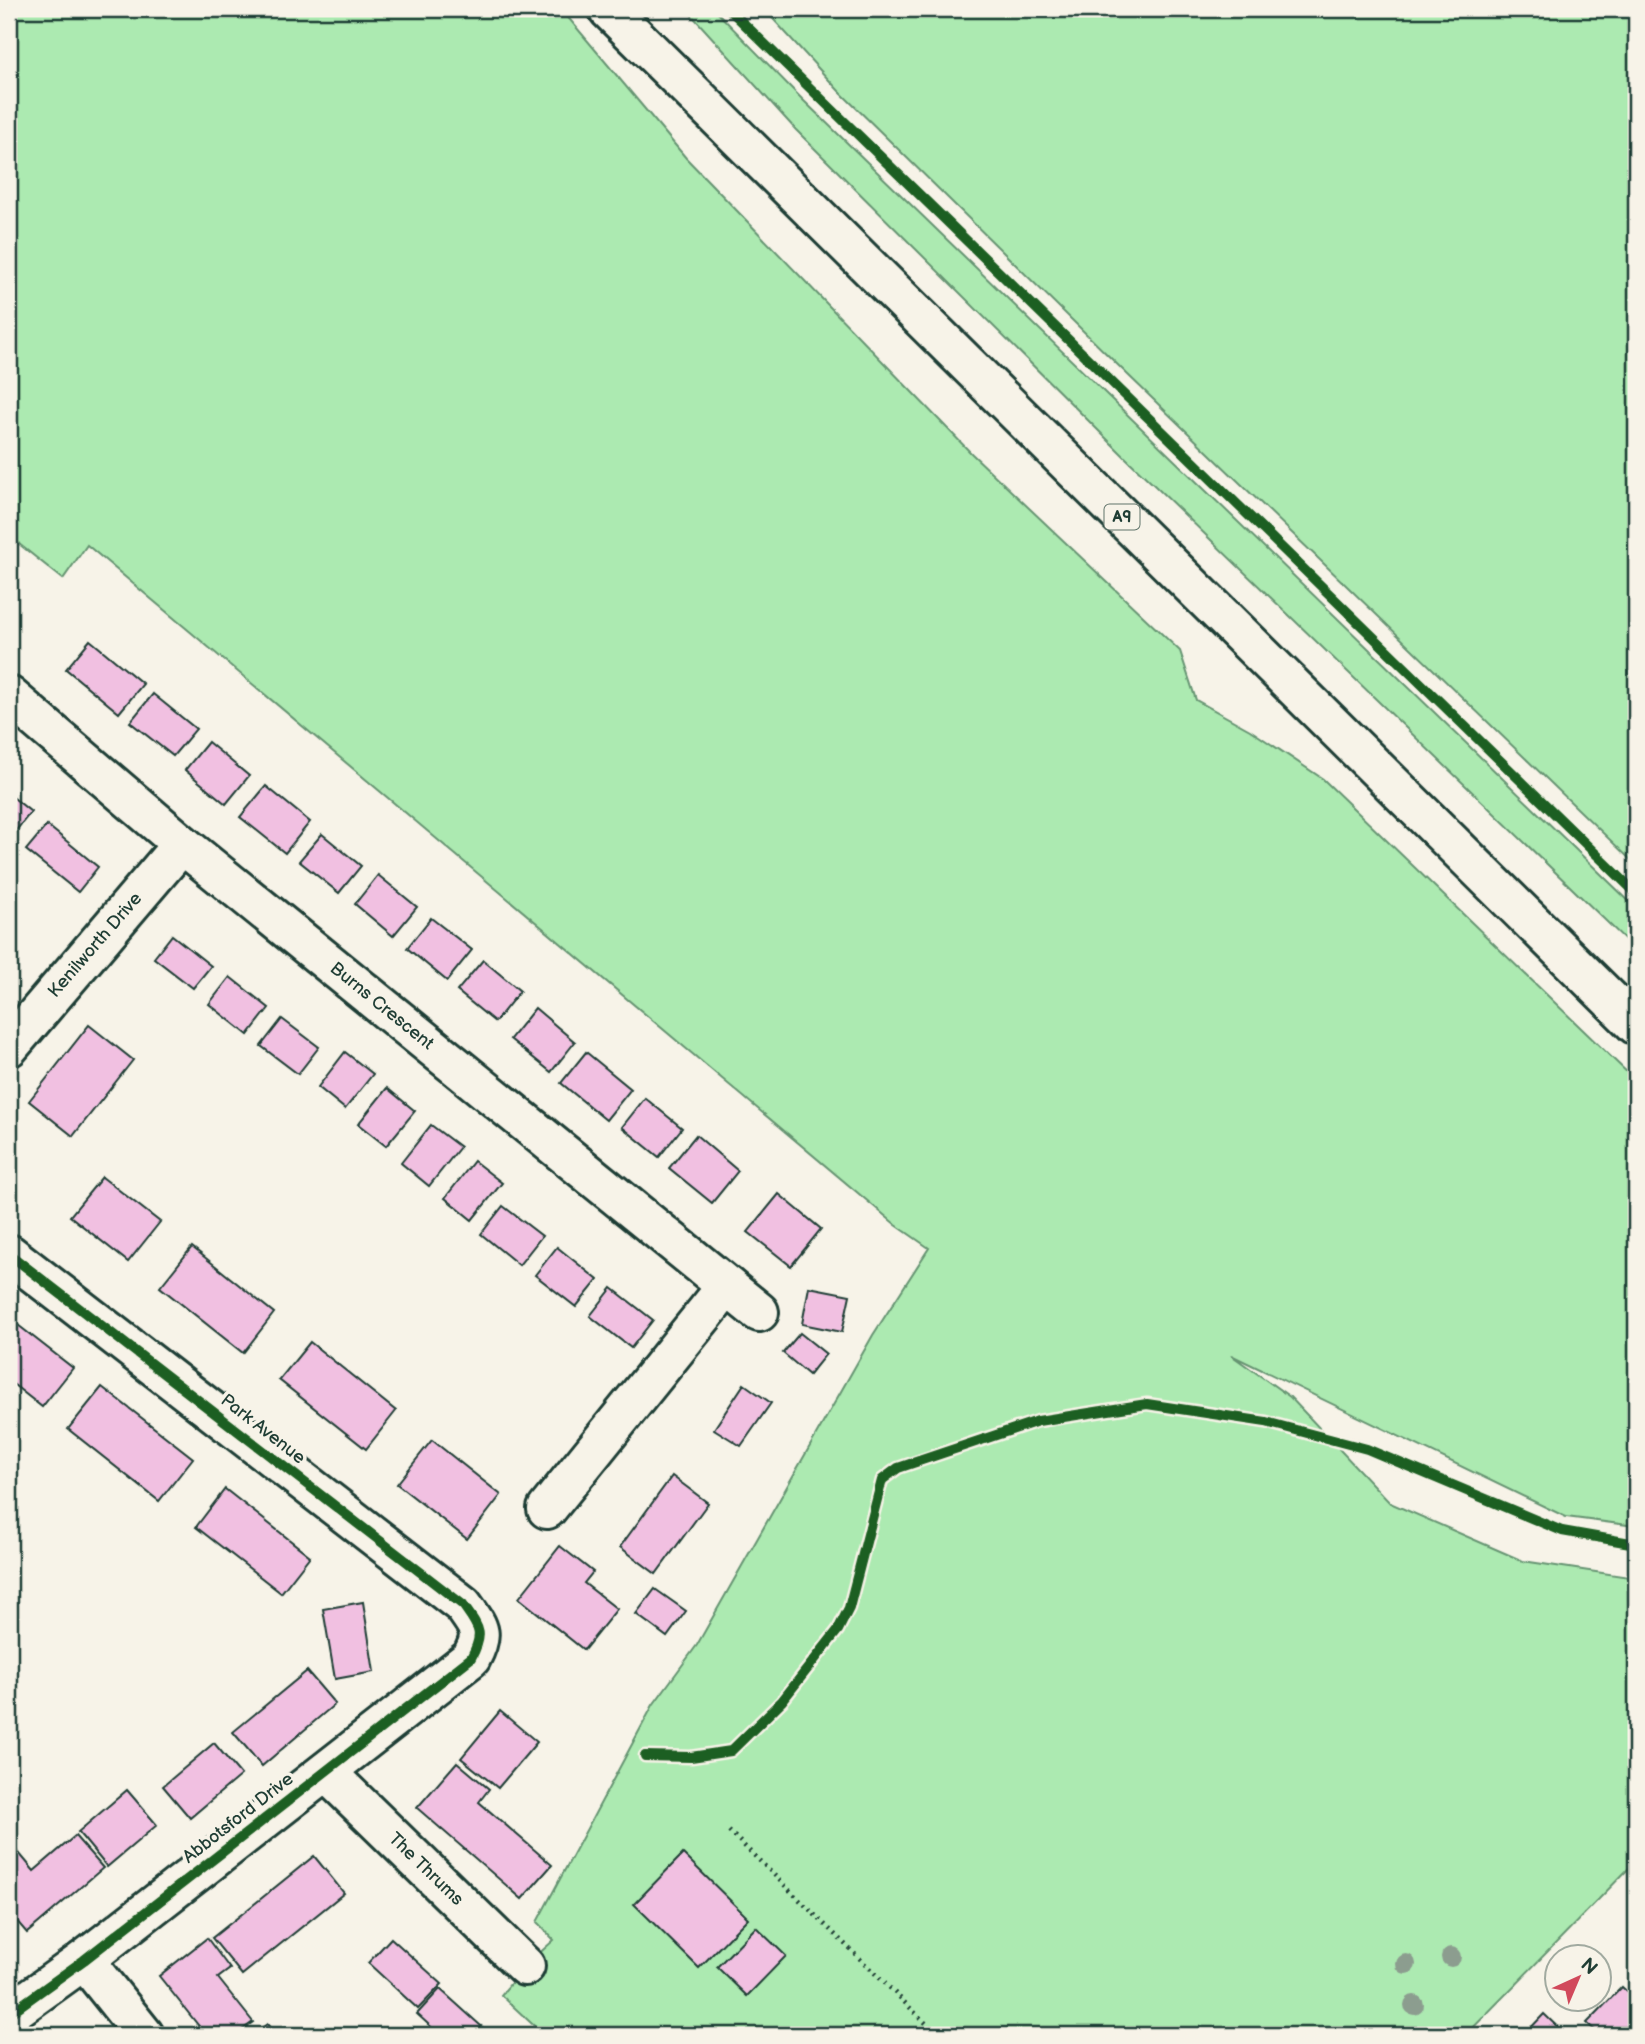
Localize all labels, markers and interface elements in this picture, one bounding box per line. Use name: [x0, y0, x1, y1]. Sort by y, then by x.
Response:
road number: A9: [1104, 504, 1140, 530]
street label: Kenilworth Drive: [44, 888, 146, 1002]
street label: Burns Crescent: [326, 958, 438, 1054]
street label: Park Avenue: [217, 1390, 310, 1469]
street label: Abbotsford Drive: [179, 1768, 298, 1868]
street label: The Thrums: [384, 1828, 468, 1910]
north arrow: [1544, 1942, 1614, 2012]
text: N: [1576, 1954, 1602, 1980]

